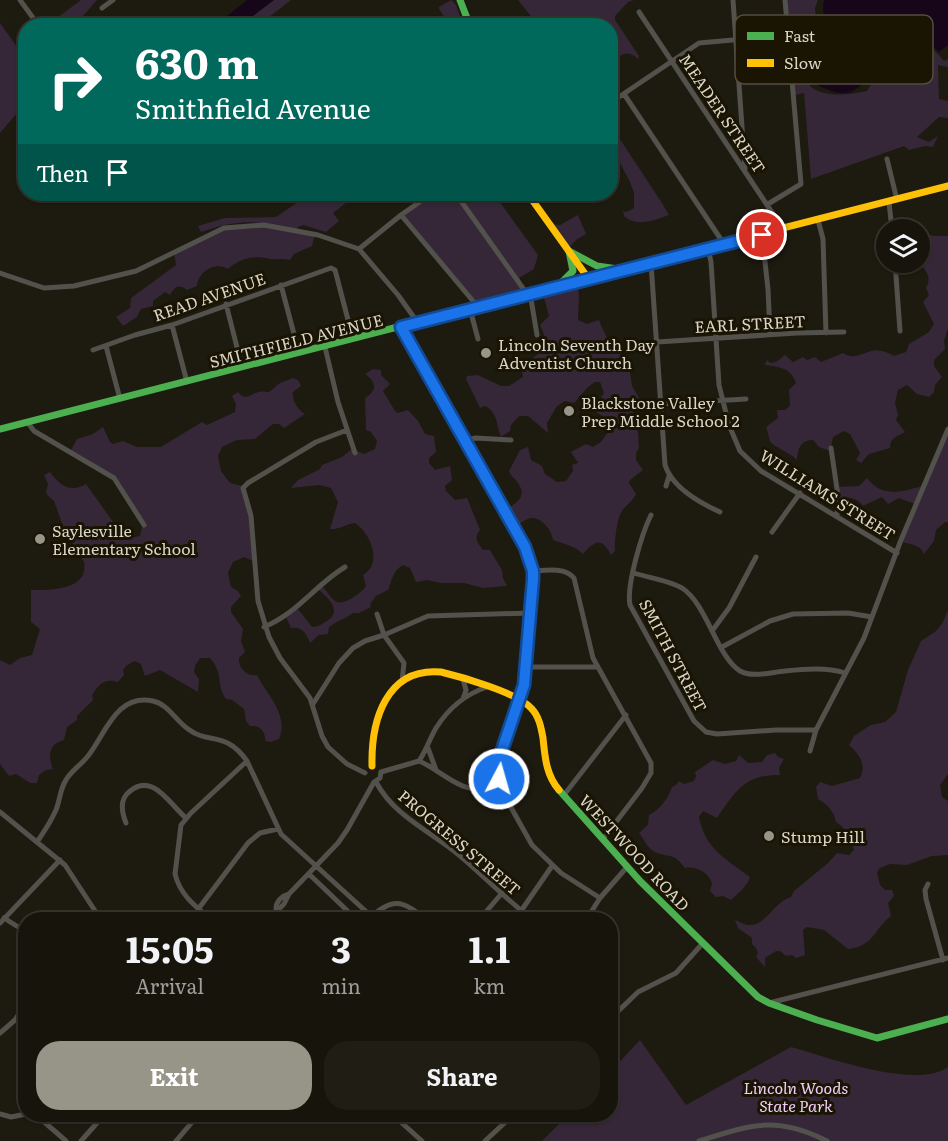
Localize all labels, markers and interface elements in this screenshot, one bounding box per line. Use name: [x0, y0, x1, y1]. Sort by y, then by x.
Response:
legend: [735, 15, 933, 84]
text: Fast: [784, 23, 816, 47]
text: 630 m: [135, 30, 259, 92]
icon: right: [36, 42, 114, 120]
street label: MEADER STREET: [674, 48, 772, 178]
text: Slow: [784, 50, 822, 74]
text: Smithfield Avenue: [135, 87, 371, 127]
text: Then: [36, 156, 89, 189]
icon: arrive: [101, 156, 134, 189]
pin: [736, 209, 787, 260]
icon: arrive: [745, 218, 778, 251]
map controls: [876, 219, 930, 273]
button: layers: [876, 219, 930, 273]
street label: READ AVENUE: [150, 266, 268, 326]
street label: SMITHFIELD AVENUE: [207, 307, 385, 373]
street label: EARL STREET: [694, 308, 806, 338]
place label: Lincoln Seventh Day Adventist Church: [498, 332, 655, 374]
marker: Lincoln Seventh Day Adventist Church: [479, 346, 493, 360]
place label: Blackstone Valley Prep Middle School 2: [581, 390, 740, 432]
marker: Blackstone Valley Prep Middle School 2: [562, 404, 576, 418]
street label: WILLIAMS STREET: [756, 443, 901, 546]
place label: Saylesville Elementary School: [52, 518, 196, 560]
marker: Saylesville Elementary School: [33, 532, 47, 546]
street label: SMITH STREET: [634, 594, 714, 716]
position arrow: [467, 747, 531, 811]
street label: PROGRESS STREET: [394, 784, 527, 901]
street label: WESTWOOD ROAD: [574, 788, 696, 916]
place label: Stump Hill: [781, 824, 865, 848]
marker: Stump Hill: [762, 829, 776, 843]
text: 15:05: [126, 921, 214, 974]
text: 3: [331, 921, 351, 974]
text: 1.1: [469, 921, 510, 974]
text: Arrival: [136, 970, 204, 1000]
text: min: [321, 970, 361, 1000]
text: km: [474, 970, 505, 1000]
button: Exit: [36, 1041, 312, 1110]
button: Share: [324, 1041, 600, 1110]
park label: Lincoln Woods State Park: [744, 1075, 848, 1117]

